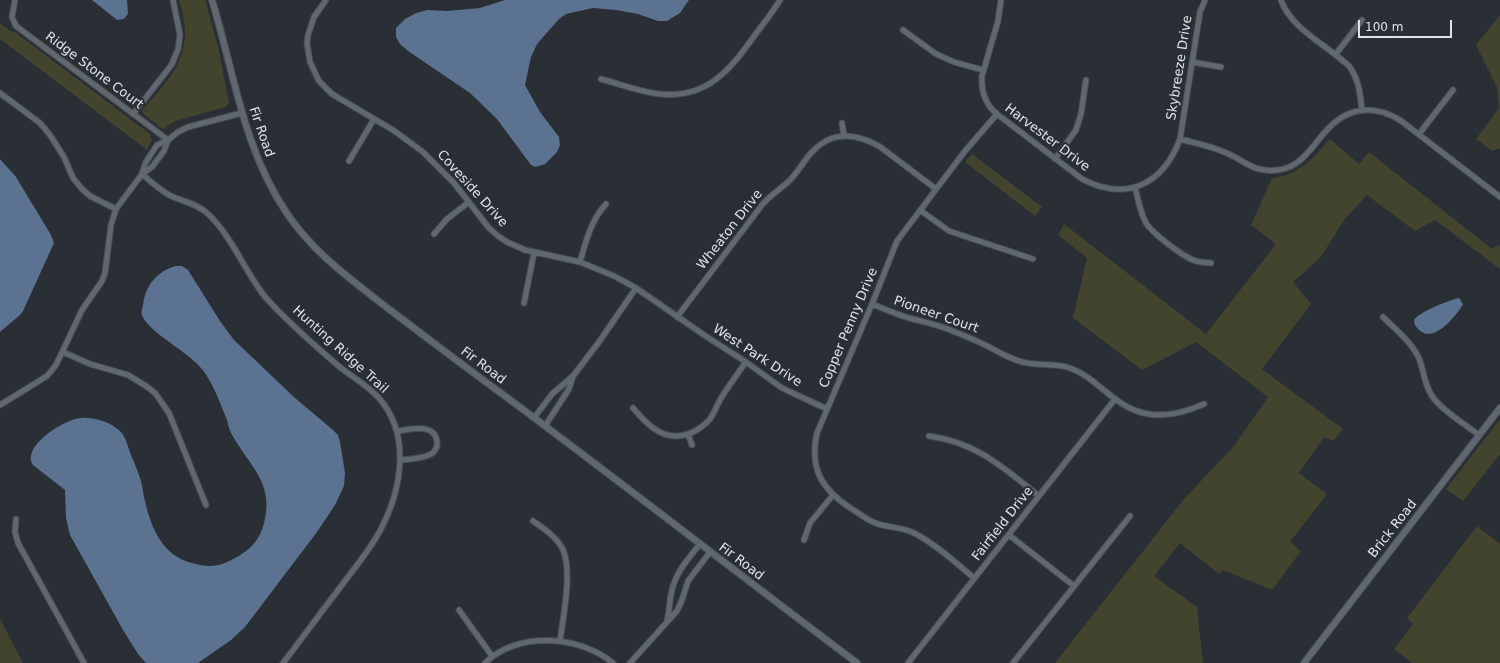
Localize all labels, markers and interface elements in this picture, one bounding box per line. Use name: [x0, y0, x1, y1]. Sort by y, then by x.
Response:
scale bar: [1360, 12, 1454, 38]
street label: Skybreeze Drive: [1164, 14, 1196, 122]
text: 100 m: [1365, 20, 1403, 34]
street label: Ridge Stone Court: [42, 29, 146, 113]
street label: Harvester Drive: [1001, 101, 1093, 175]
street label: Fir Road: [245, 105, 277, 159]
street label: Coveside Drive: [433, 147, 511, 231]
street label: Wheaton Drive: [694, 187, 766, 273]
street label: Copper Penny Drive: [817, 265, 881, 391]
street label: Pioneer Court: [892, 293, 980, 337]
street label: Hunting Ridge Trail: [289, 303, 391, 397]
street label: West Park Drive: [710, 321, 804, 391]
street label: Fir Road: [457, 344, 509, 388]
street label: Fairfield Drive: [969, 484, 1037, 564]
street label: Brick Road: [1366, 497, 1420, 561]
street label: Fir Road: [715, 540, 767, 584]

